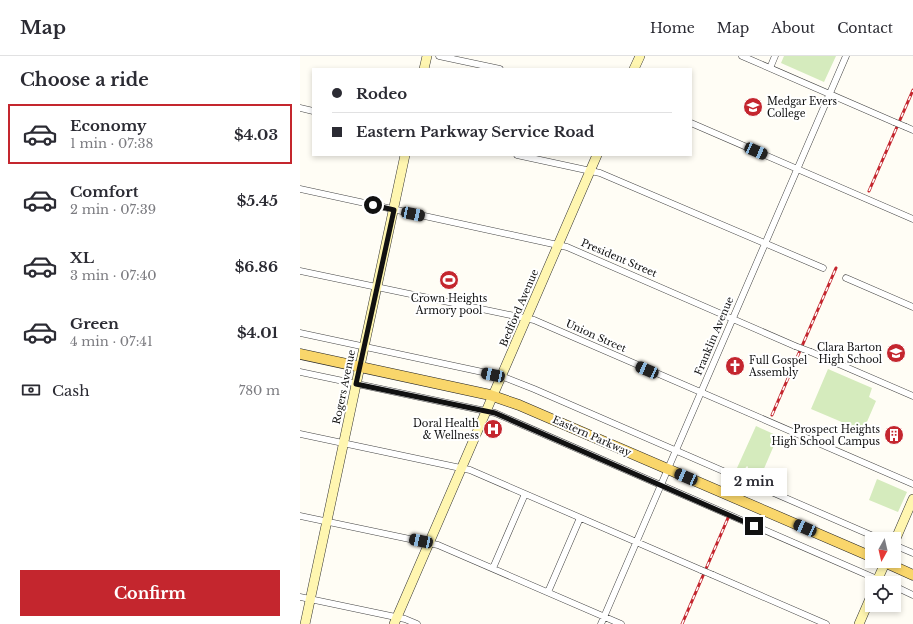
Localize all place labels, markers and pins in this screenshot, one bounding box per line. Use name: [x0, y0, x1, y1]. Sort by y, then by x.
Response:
place label: Medgar Evers College: [767, 95, 837, 120]
school or university icon: Medgar Evers College: [742, 96, 764, 118]
sports icon: Crown Heights Armory pool: [438, 269, 460, 291]
place label: Crown Heights Armory pool: [411, 292, 488, 317]
place label: Clara Barton High School: [817, 341, 882, 366]
school or university icon: Clara Barton High School: [885, 342, 907, 364]
place label: Full Gospel Assembly: [748, 354, 807, 379]
church icon: Full Gospel Assembly: [724, 355, 746, 377]
place label: Doral Health & Wellness: [413, 417, 479, 442]
hospital icon: Doral Health & Wellness: [482, 418, 504, 440]
place label: Prospect Heights High School Campus: [771, 423, 880, 448]
building icon: Prospect Heights High School Campus: [883, 424, 905, 446]

